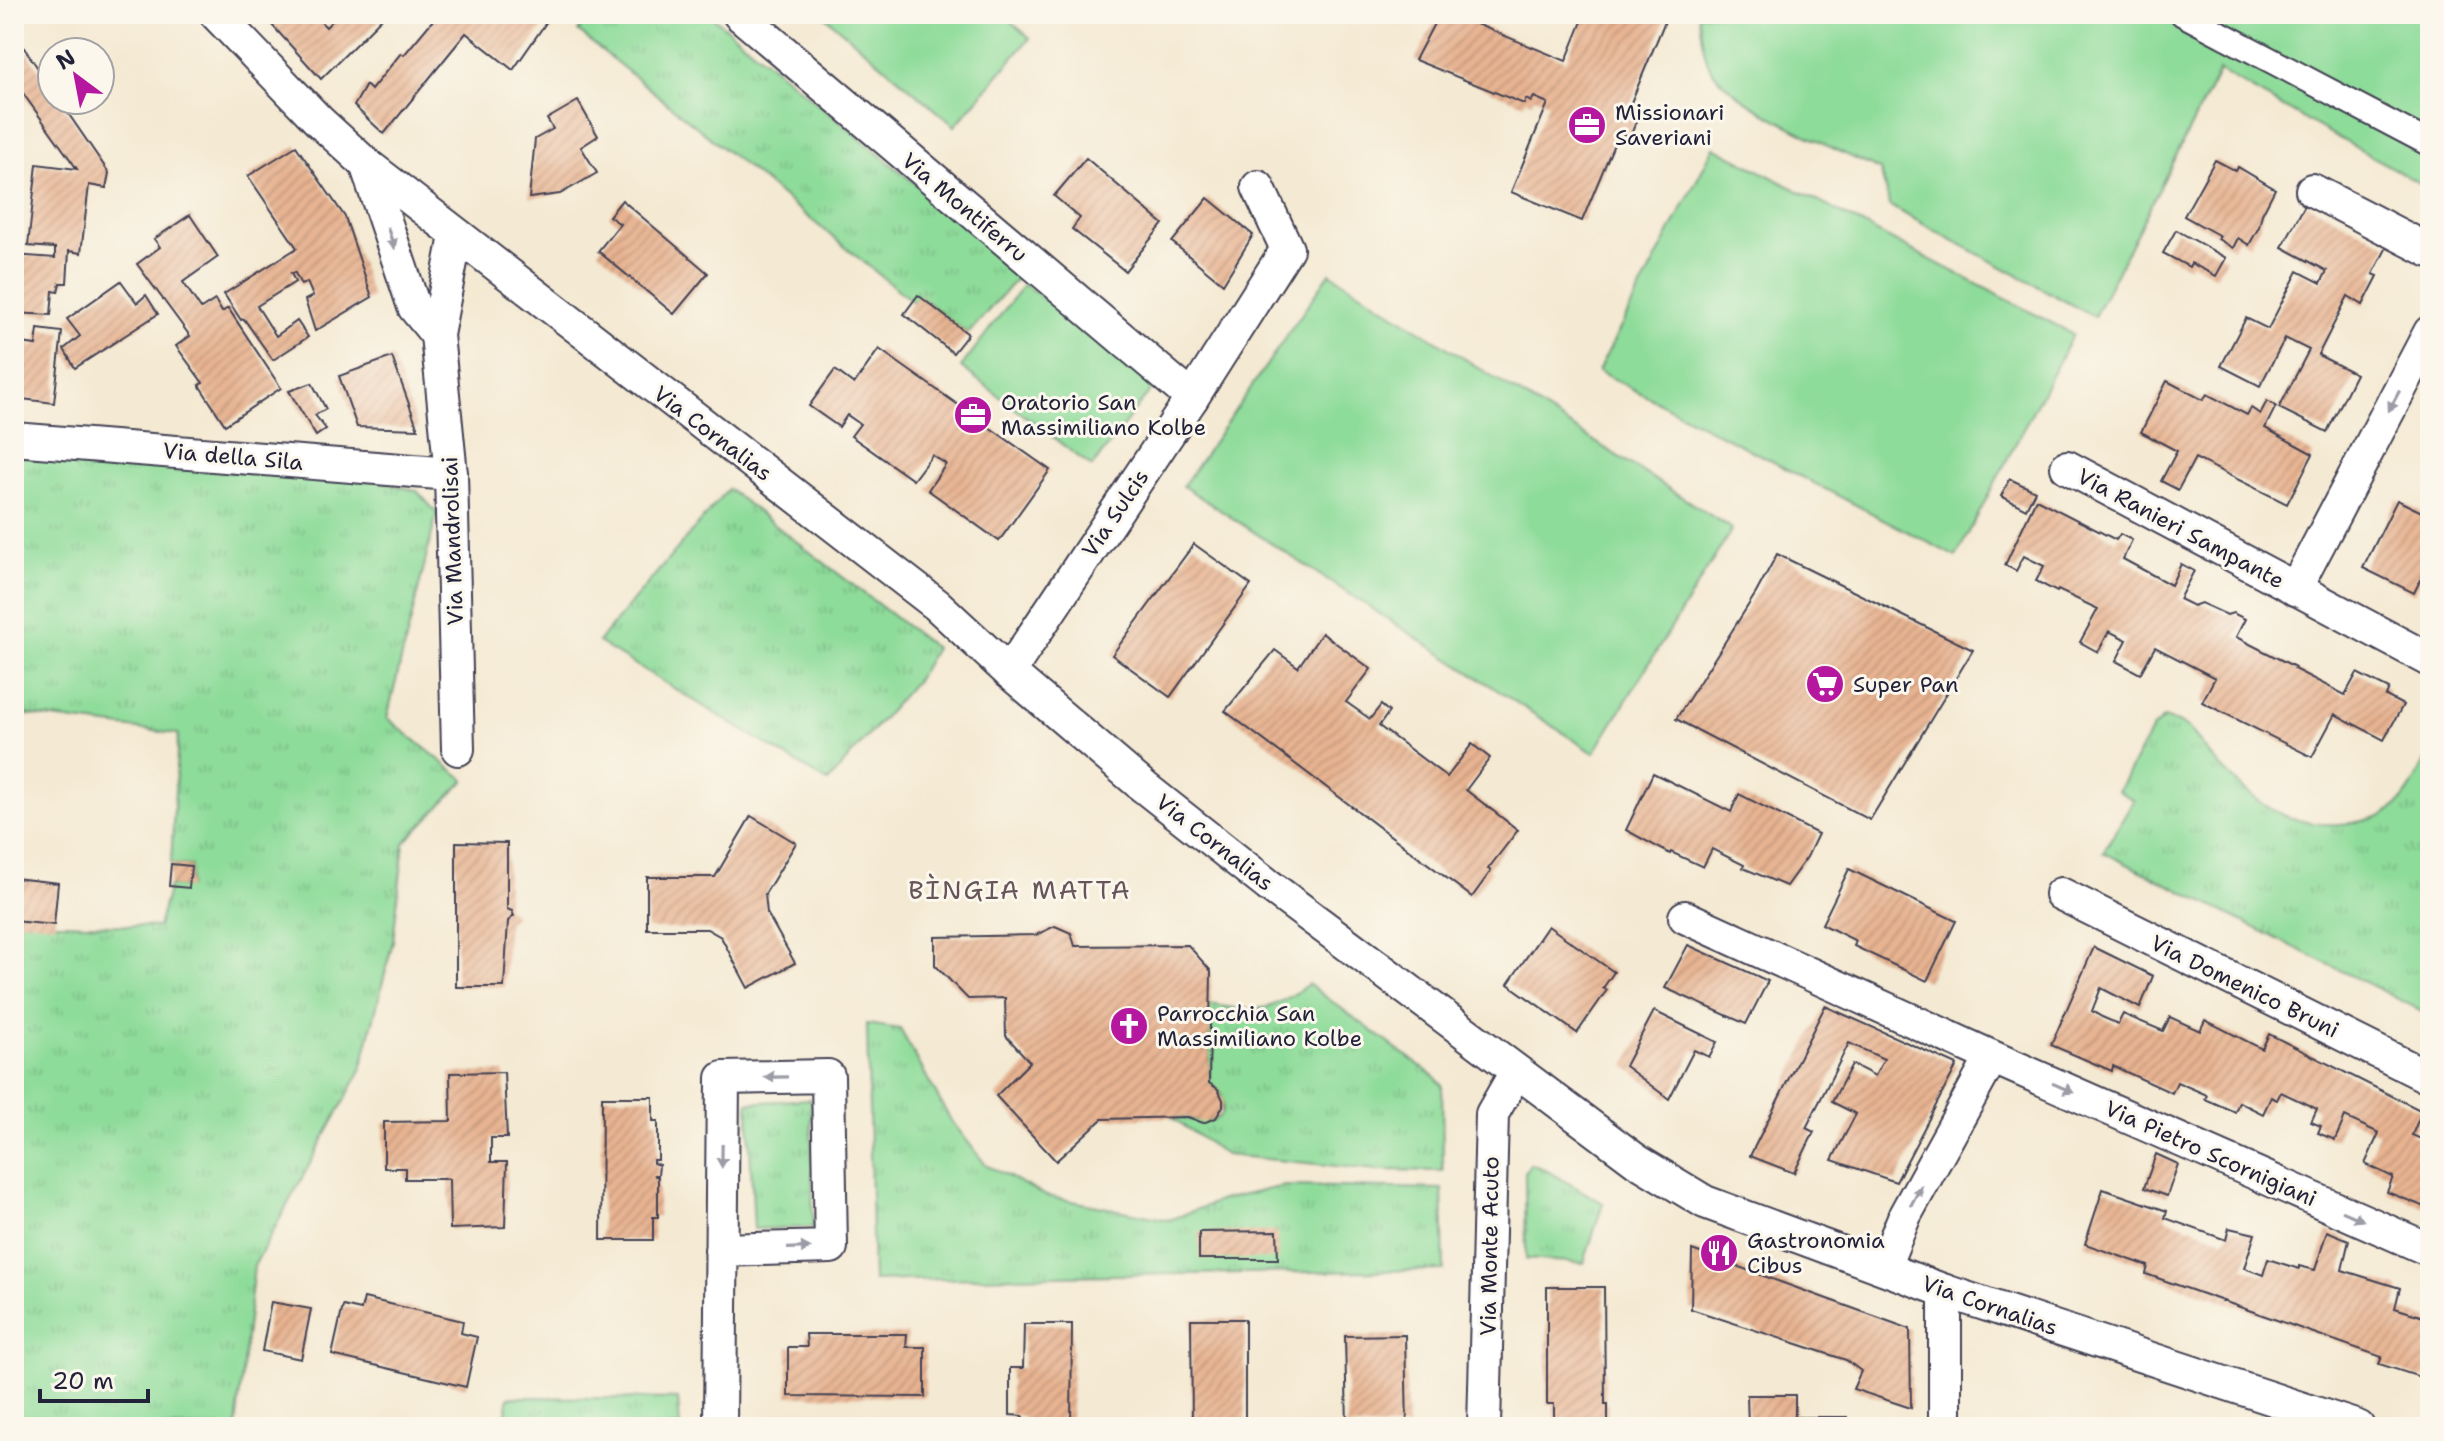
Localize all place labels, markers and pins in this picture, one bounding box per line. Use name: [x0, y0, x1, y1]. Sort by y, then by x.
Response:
place label: Missionari Saveriani: [1615, 98, 1725, 152]
office icon: Missionari Saveriani: [1566, 104, 1608, 146]
place label: Oratorio San Massimiliano Kolbe: [1001, 388, 1206, 442]
office icon: Oratorio San Massimiliano Kolbe: [952, 394, 994, 436]
supermarket icon: Super Pan: [1804, 663, 1846, 705]
place label: Super Pan: [1853, 670, 1959, 699]
place label: Parrocchia San Massimiliano Kolbe: [1157, 999, 1362, 1053]
church icon: Parrocchia San Massimiliano Kolbe: [1108, 1005, 1150, 1047]
place label: Gastronomia Cibus: [1747, 1226, 1885, 1280]
restaurant icon: Gastronomia Cibus: [1698, 1232, 1740, 1274]

